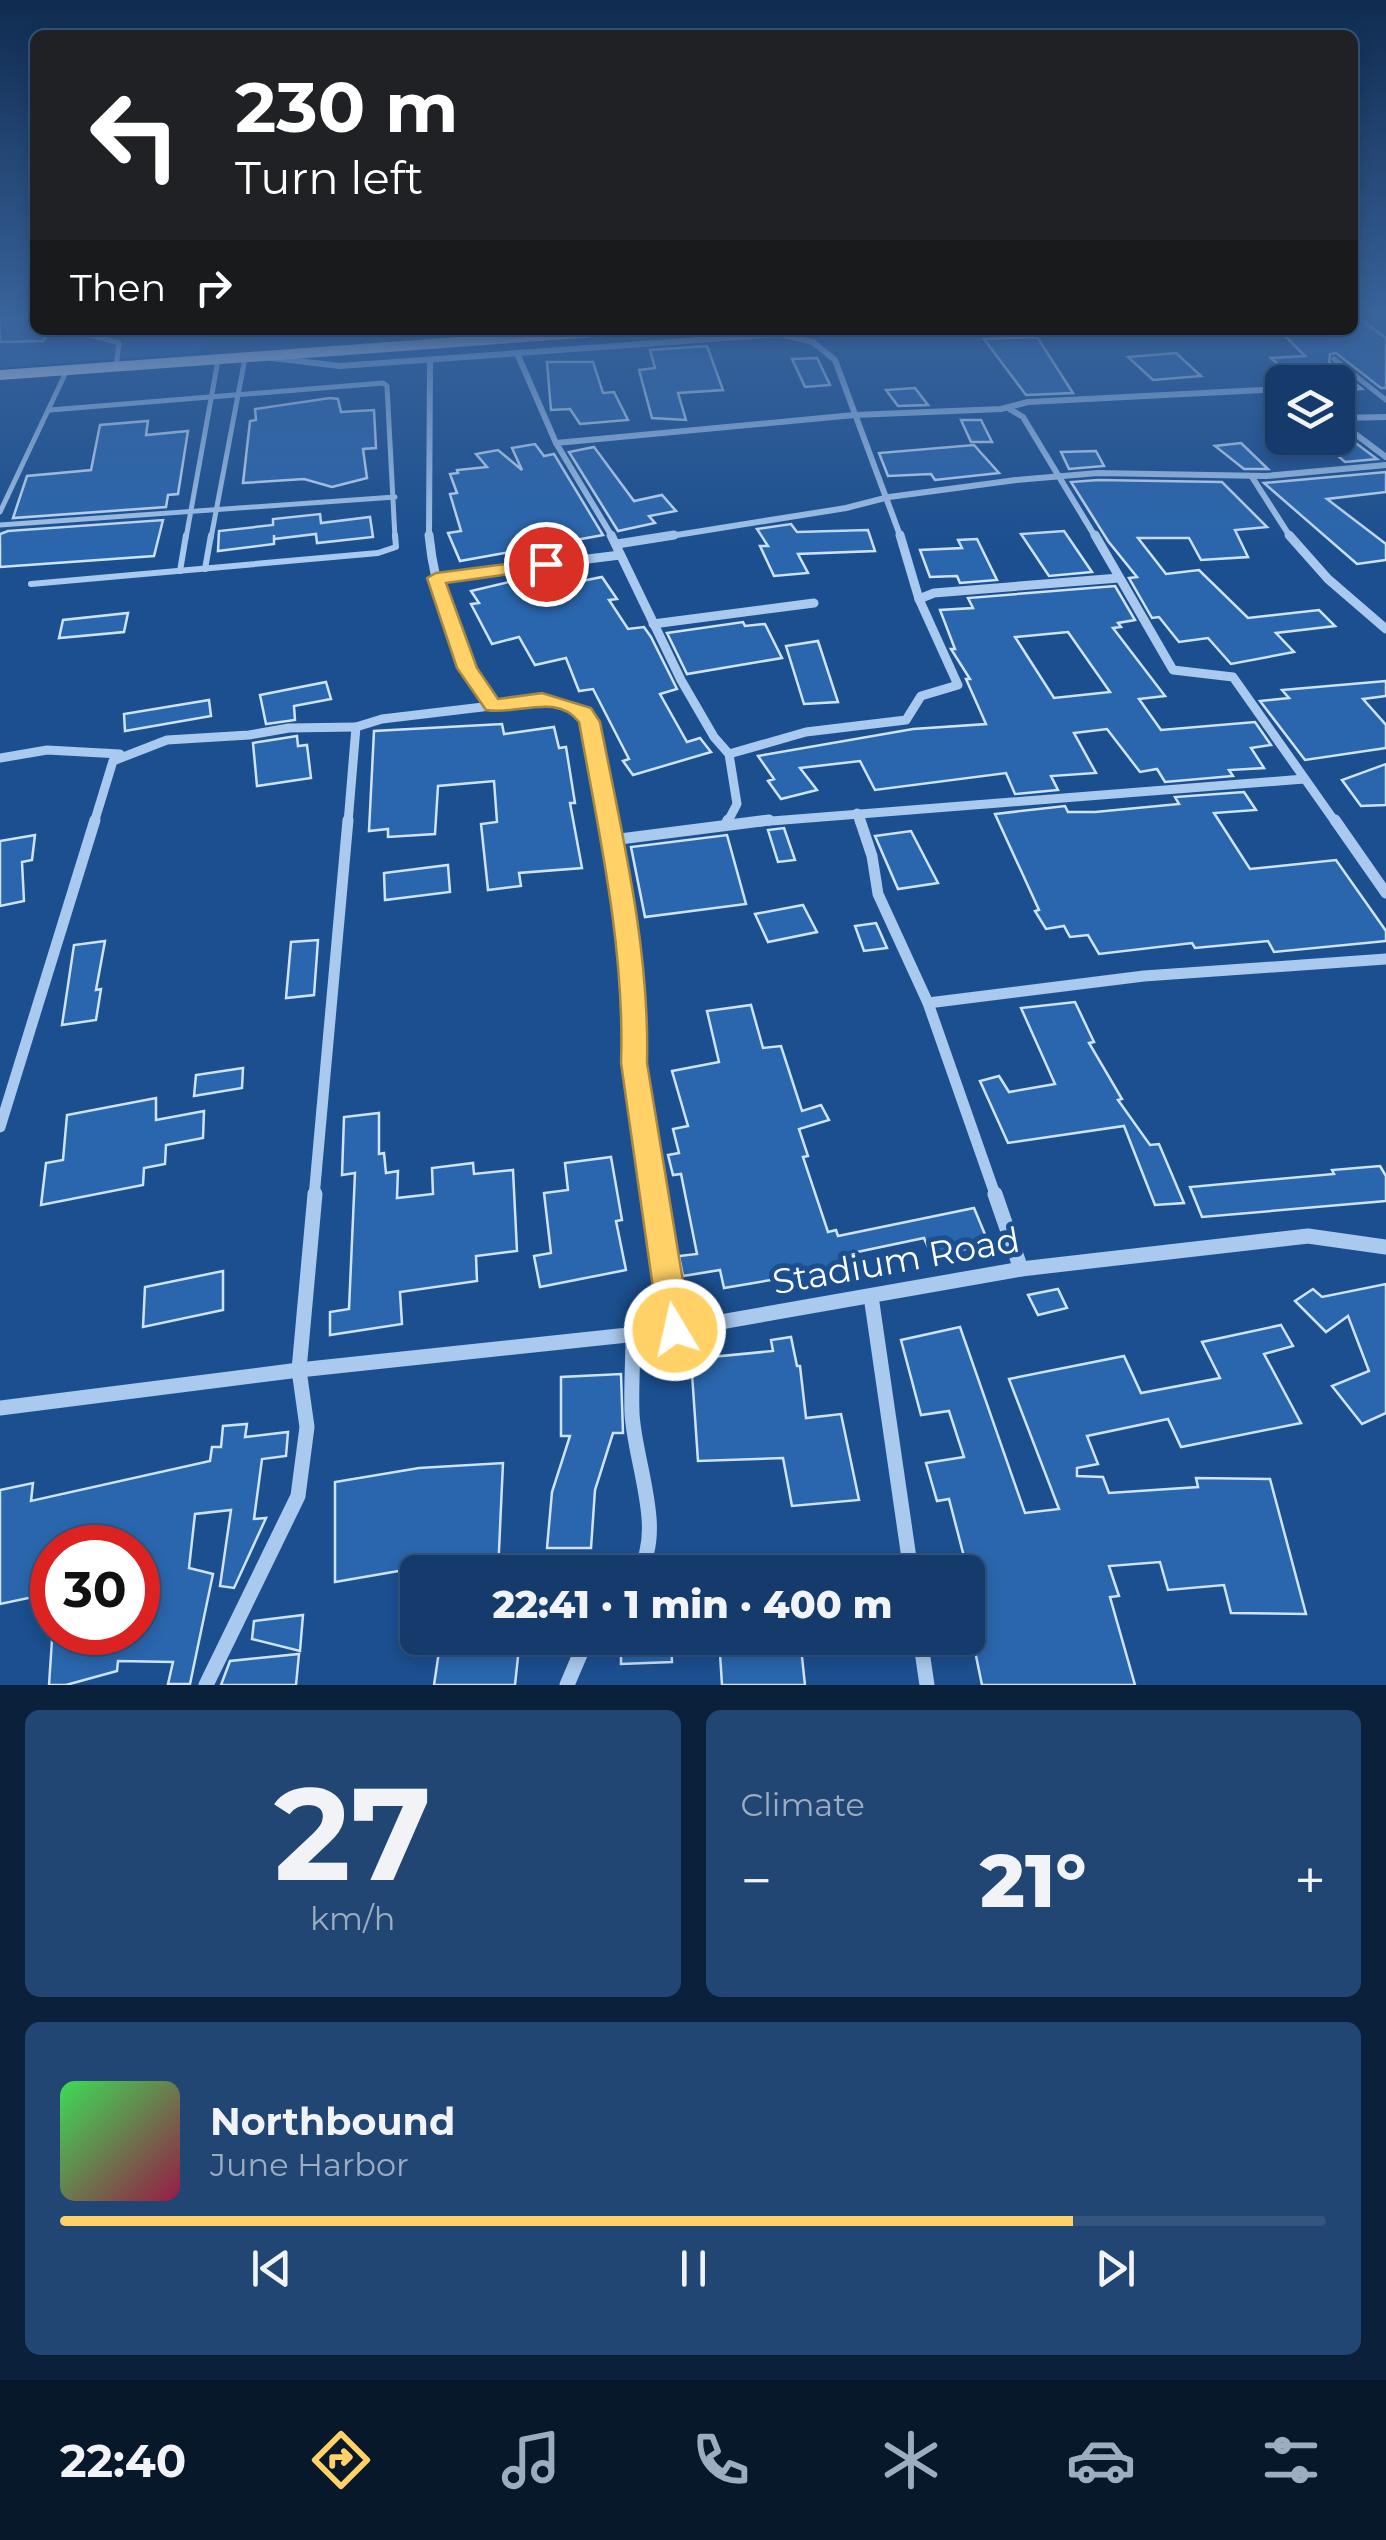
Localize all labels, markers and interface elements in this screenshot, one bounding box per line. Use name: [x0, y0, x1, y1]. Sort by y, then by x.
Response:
text: 230 m: [235, 64, 459, 150]
icon: left: [70, 70, 200, 200]
text: Turn left: [235, 150, 423, 205]
icon: right: [186, 260, 241, 315]
text: Then: [70, 264, 166, 311]
map controls: [1265, 365, 1355, 455]
button: layers: [1265, 365, 1355, 455]
pin: [504, 522, 589, 607]
icon: arrive: [519, 537, 574, 592]
street label: Stadium Road: [769, 1218, 1023, 1303]
position arrow: [623, 1278, 727, 1382]
speed limit sign: 30: [30, 1525, 160, 1655]
text: 22:41 · 1 min · 400 m: [492, 1581, 893, 1628]
text: 27: [274, 1754, 431, 1913]
text: Climate: [741, 1785, 865, 1824]
text: 21°: [980, 1834, 1087, 1926]
text: −: [741, 1847, 772, 1914]
text: +: [1294, 1847, 1326, 1914]
text: km/h: [310, 1899, 395, 1938]
text: Northbound: [210, 2098, 455, 2145]
text: June Harbor: [210, 2145, 409, 2184]
icon: previous: [244, 2241, 299, 2296]
icon: pause: [666, 2241, 721, 2296]
icon: next: [1088, 2241, 1143, 2296]
icon: directions: [306, 2425, 376, 2495]
icon: music: [496, 2425, 566, 2495]
icon: phone: [686, 2425, 756, 2495]
icon: climate: [876, 2425, 946, 2495]
icon: car: [1066, 2425, 1136, 2495]
icon: filters: [1256, 2425, 1326, 2495]
text: 22:40: [60, 2433, 186, 2488]

